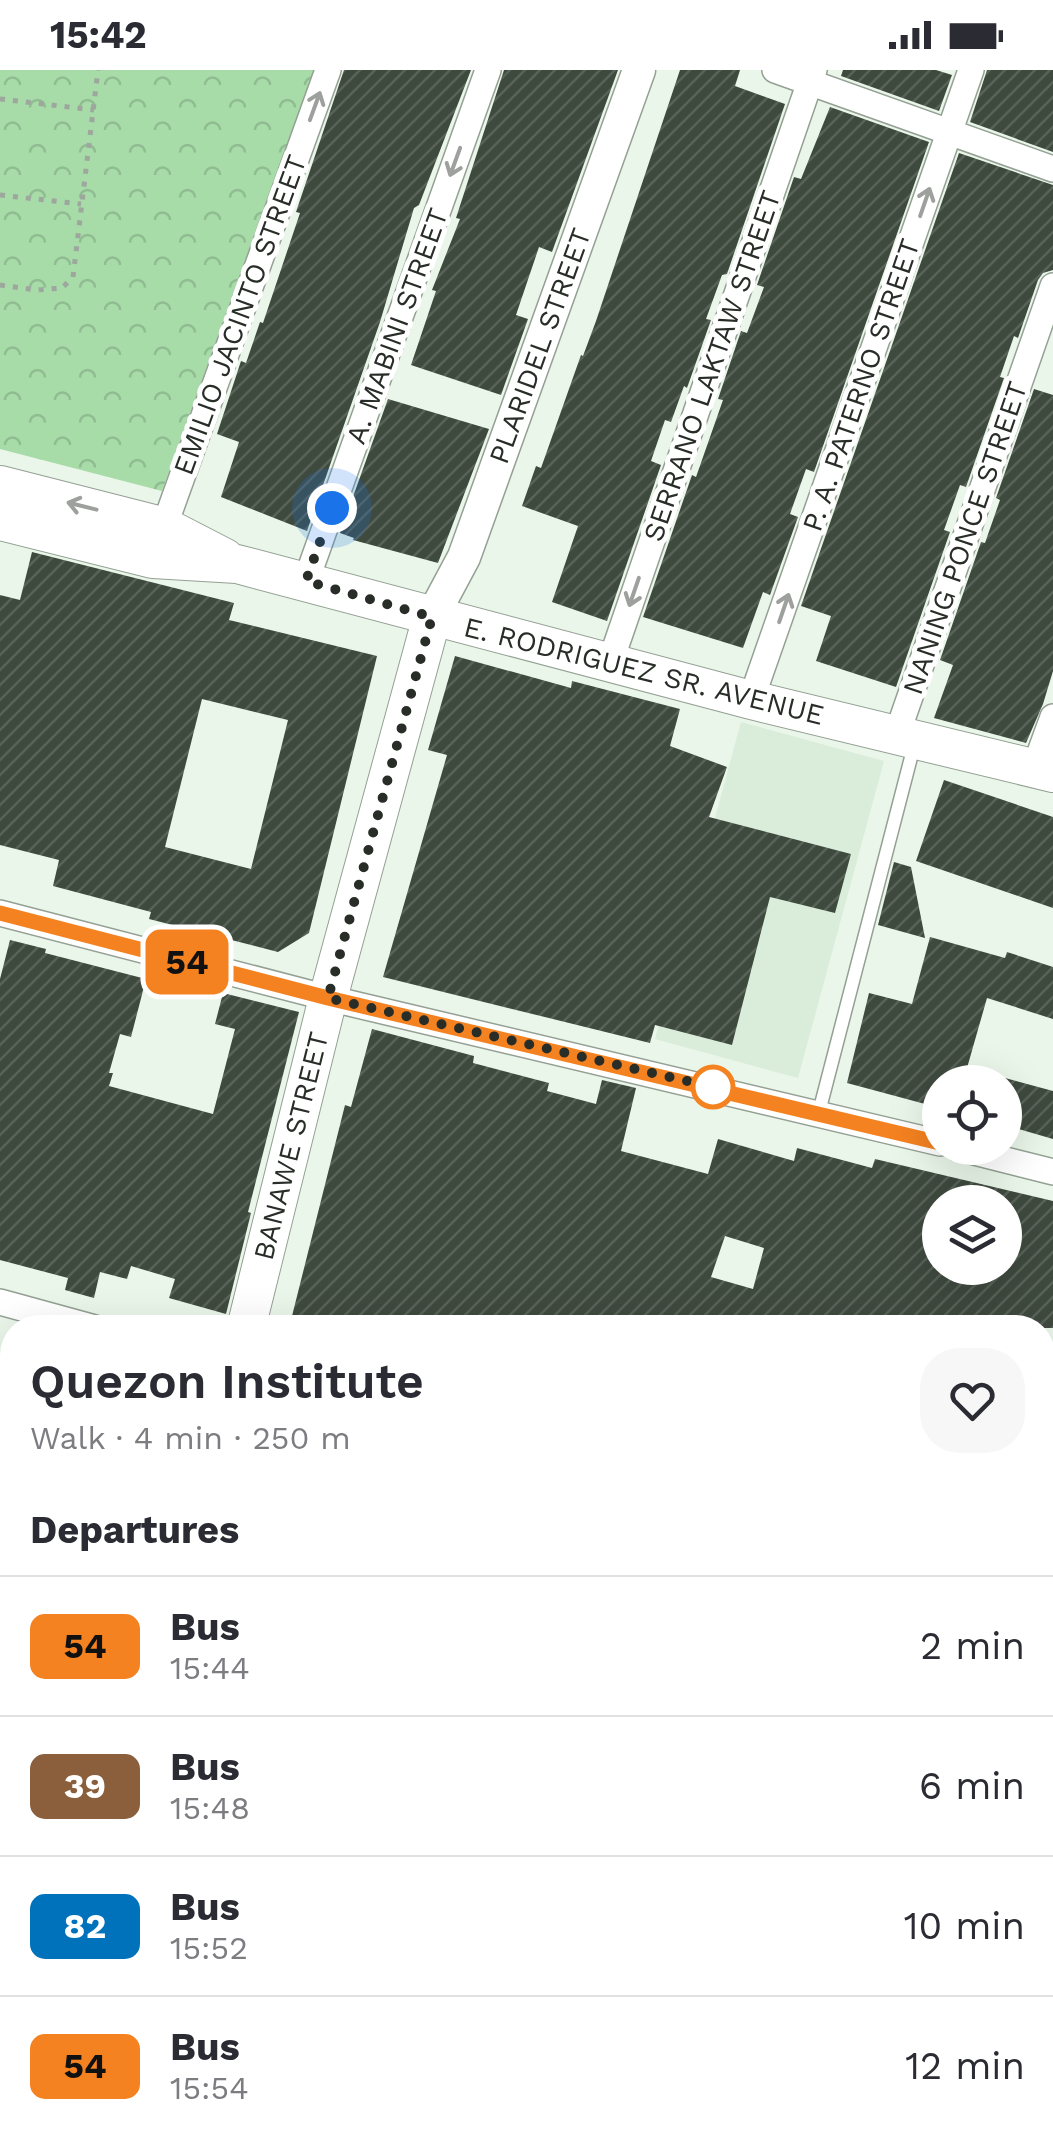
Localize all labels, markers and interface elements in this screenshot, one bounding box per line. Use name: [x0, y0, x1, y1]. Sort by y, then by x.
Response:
text: 15:42: [50, 13, 147, 57]
one-way arrow: [307, 91, 325, 122]
one-way arrow: [445, 145, 463, 176]
street label: EMILIO JACINTO STREET: [167, 150, 313, 480]
street label: SERRANO LAKTAW STREET: [636, 186, 788, 546]
one-way arrow: [917, 187, 935, 218]
street label: A. MABINI STREET: [339, 204, 455, 448]
street label: PLARIDEL STREET: [482, 224, 598, 468]
street label: P. A. PATERNO STREET: [795, 235, 927, 535]
street label: NANING PONCE STREET: [896, 377, 1034, 699]
your location: [307, 483, 357, 533]
one-way arrow: [67, 495, 98, 514]
one-way arrow: [624, 576, 642, 607]
one-way arrow: [776, 592, 794, 624]
street label: E. RODRIGUEZ SR. AVENUE: [461, 610, 827, 732]
line badge: 54: [142, 930, 232, 994]
text: 54: [165, 941, 209, 983]
street label: BANAWE STREET: [247, 1028, 335, 1264]
map controls: [922, 1065, 1022, 1285]
button: locate: [922, 1065, 1022, 1165]
unlabelled marker: [692, 1066, 734, 1108]
button: layers: [922, 1185, 1022, 1285]
button: heart: [920, 1348, 1025, 1453]
text: Quezon Institute: [30, 1353, 424, 1410]
text: Walk · 4 min · 250 m: [30, 1419, 351, 1457]
text: Departures: [30, 1508, 239, 1552]
text: Bus: [170, 1605, 240, 1649]
text: 2 min: [920, 1624, 1025, 1668]
text: 54: [63, 1625, 107, 1667]
text: 15:44: [170, 1649, 250, 1687]
text: Bus: [170, 1745, 240, 1789]
text: 6 min: [919, 1764, 1025, 1808]
text: 39: [64, 1765, 106, 1807]
text: 15:48: [170, 1789, 250, 1827]
text: Bus: [170, 1885, 240, 1929]
text: 10 min: [904, 1904, 1025, 1948]
text: 82: [64, 1905, 106, 1947]
text: 15:52: [170, 1929, 248, 1967]
text: Bus: [170, 2025, 240, 2069]
text: 12 min: [905, 2044, 1025, 2088]
text: 54: [63, 2045, 107, 2087]
text: 15:54: [170, 2069, 249, 2107]

